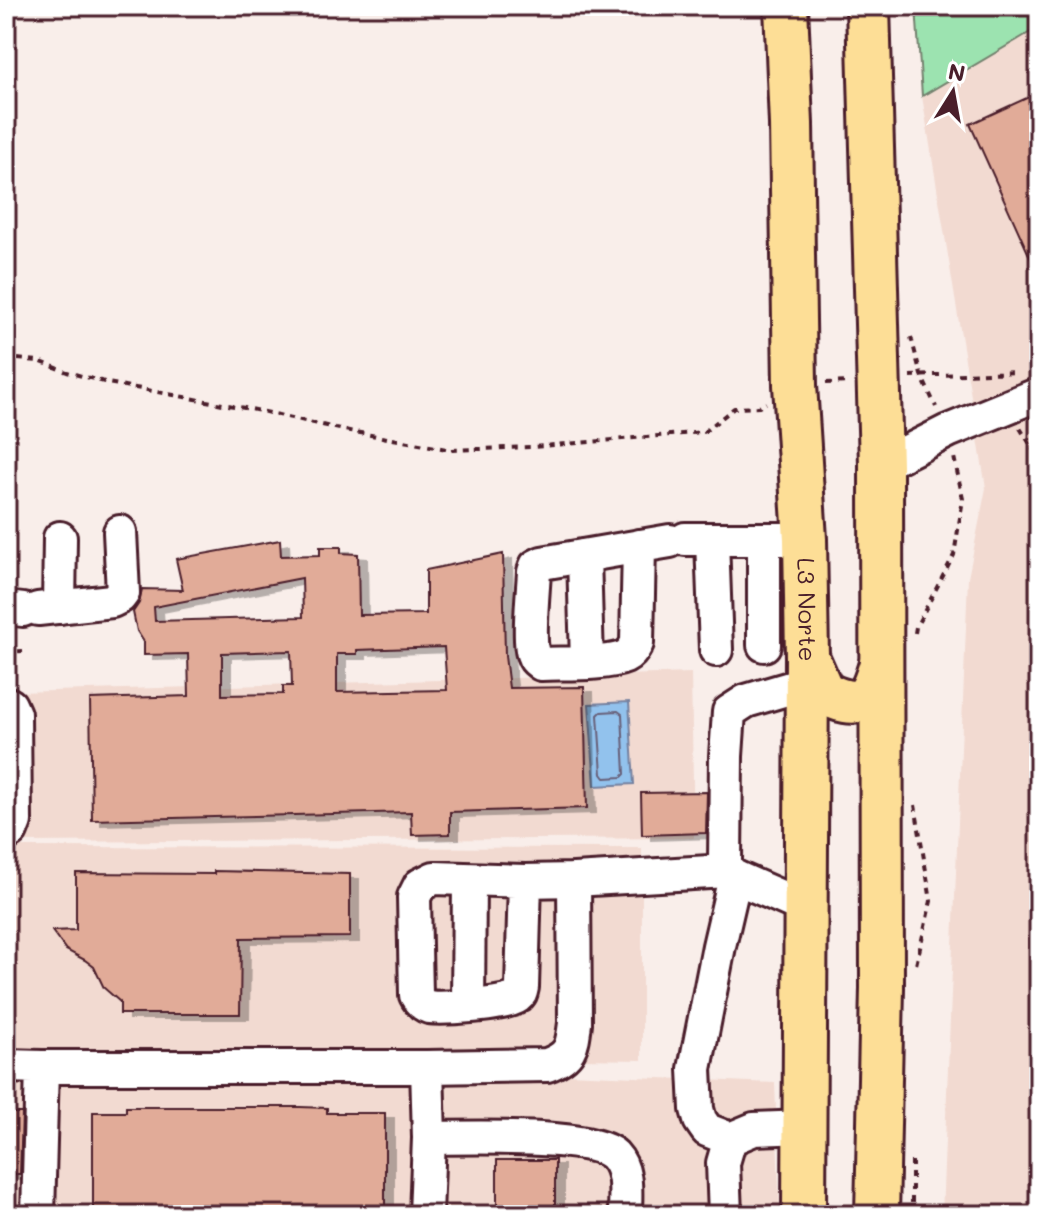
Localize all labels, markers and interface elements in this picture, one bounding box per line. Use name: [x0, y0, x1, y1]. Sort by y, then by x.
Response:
north arrow: [913, 52, 993, 132]
text: N: [946, 56, 968, 88]
street label: L3 Norte: [791, 557, 824, 662]

